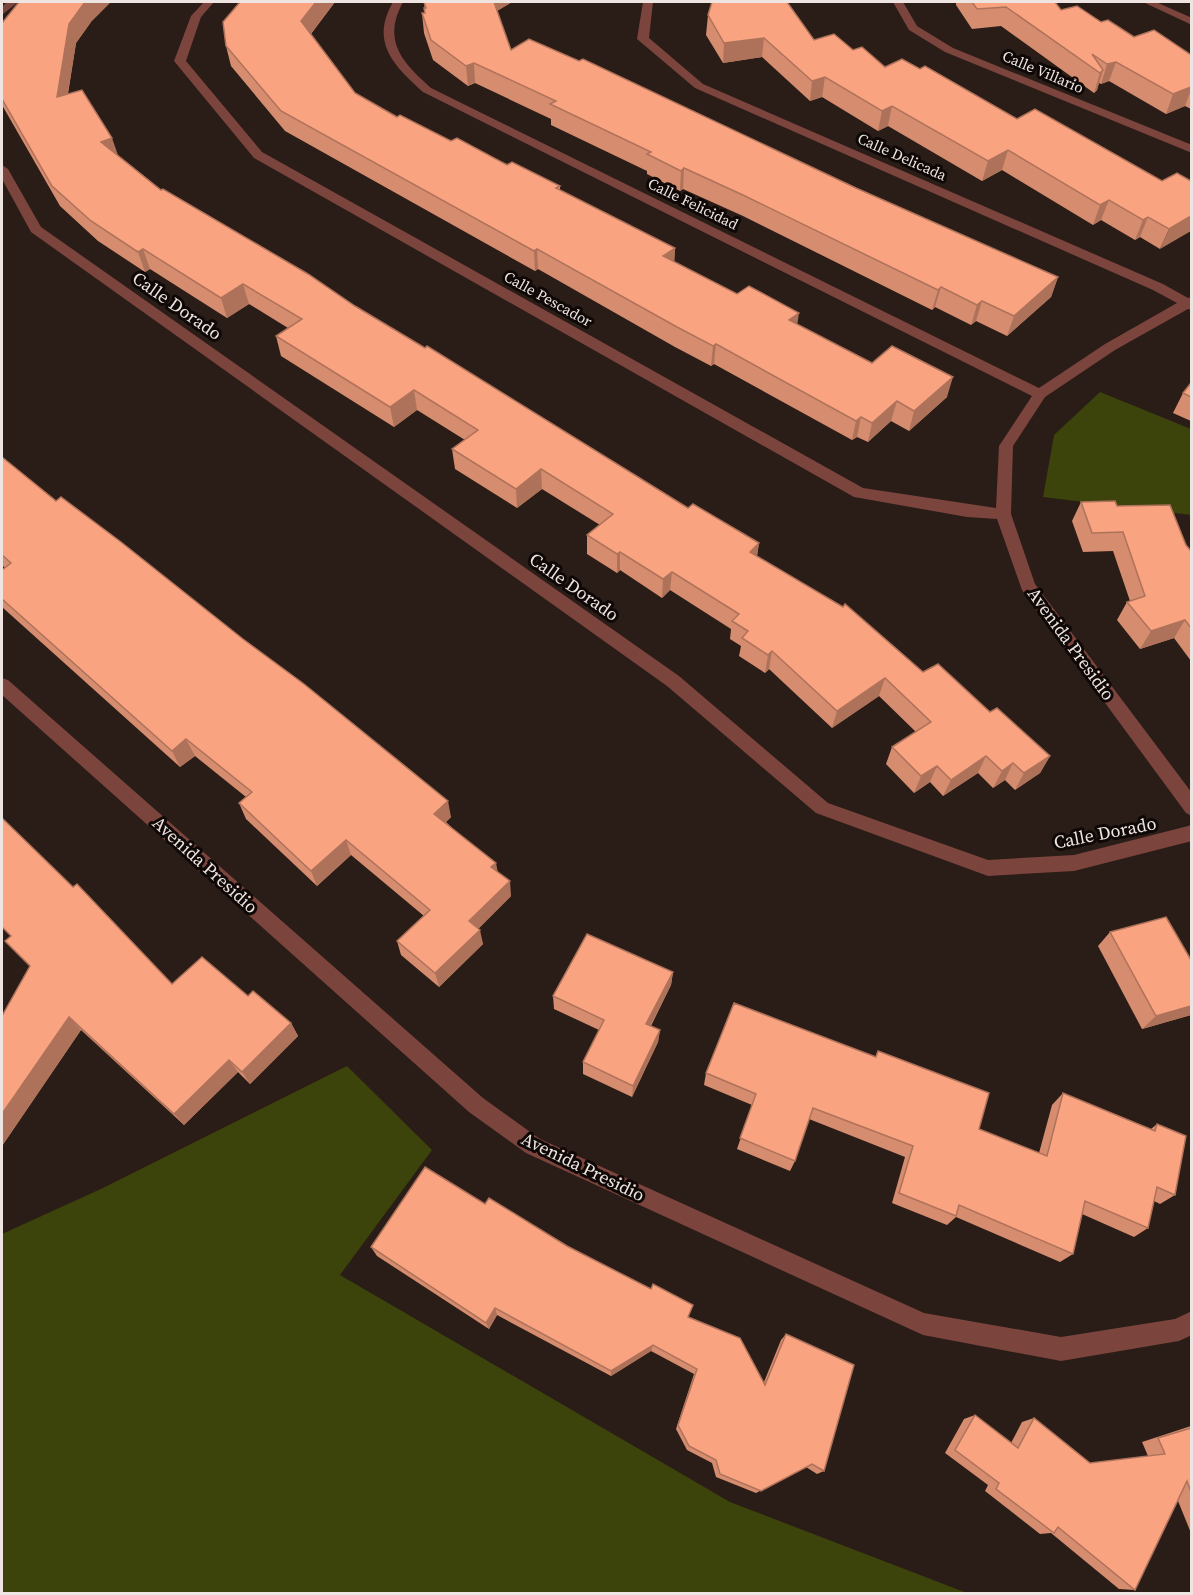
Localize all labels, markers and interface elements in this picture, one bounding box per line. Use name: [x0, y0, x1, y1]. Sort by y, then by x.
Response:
street label: Calle Villario: [999, 45, 1087, 98]
street label: Calle Delicada: [854, 128, 950, 186]
street label: Calle Felicidad: [645, 173, 742, 235]
street label: Calle Dorado: [128, 266, 227, 346]
street label: Calle Pescador: [500, 266, 597, 332]
street label: Calle Dorado: [525, 547, 624, 627]
street label: Avenida Presidio: [1022, 582, 1121, 705]
street label: Avenida Presidio: [147, 810, 264, 919]
street label: Calle Dorado: [1051, 810, 1158, 855]
street label: Avenida Presidio: [517, 1126, 649, 1207]

